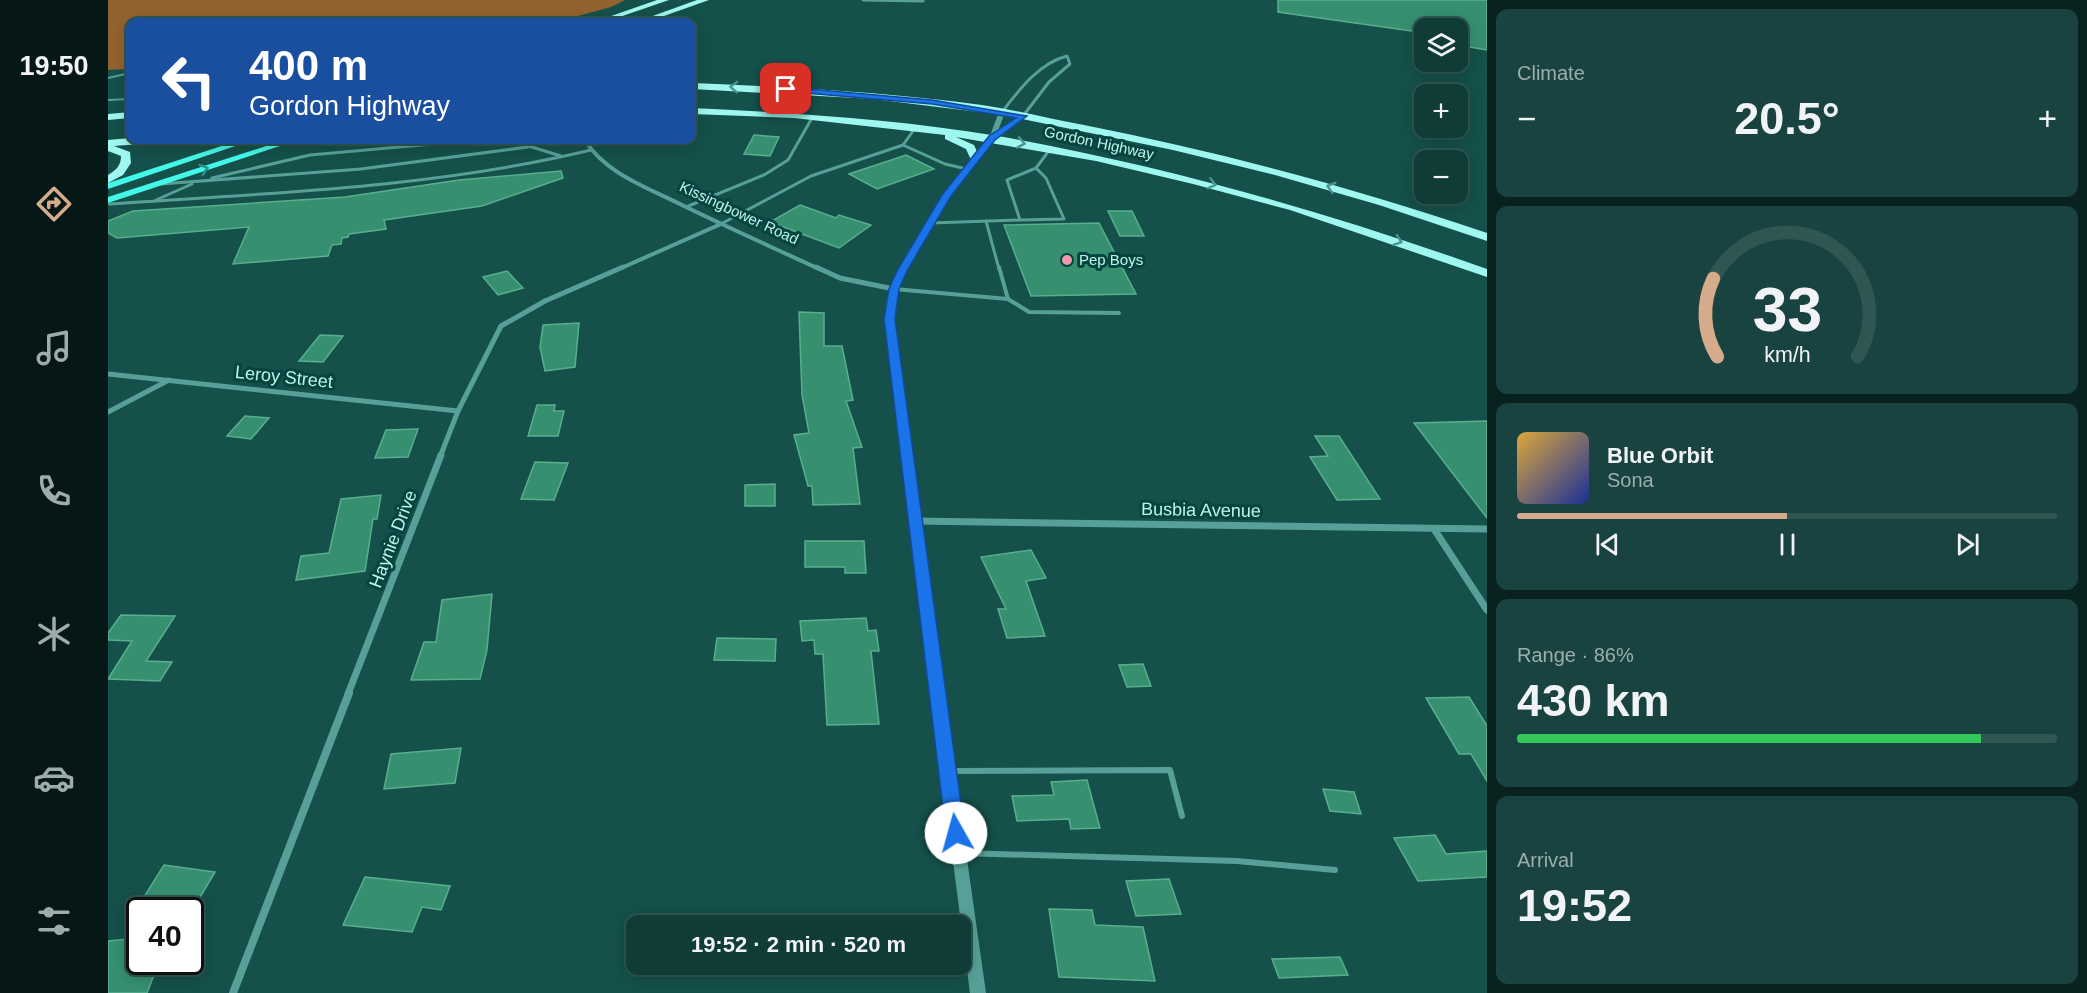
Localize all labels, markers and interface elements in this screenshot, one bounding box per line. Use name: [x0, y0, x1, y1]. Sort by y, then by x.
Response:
map controls: [1414, 18, 1468, 204]
button: layers: [1414, 18, 1468, 72]
icon: left: [150, 42, 228, 120]
text: 400 m: [249, 42, 368, 89]
text: 19:50: [19, 51, 89, 81]
text: Climate: [1517, 62, 1585, 84]
pin: [760, 63, 811, 114]
icon: arrive: [769, 72, 802, 105]
one-way arrow: [730, 81, 739, 93]
button: +: [1414, 84, 1468, 138]
text: Gordon Highway: [249, 91, 450, 121]
text: 20.5°: [1734, 93, 1840, 144]
text: −: [1517, 100, 1536, 137]
text: +: [2038, 100, 2057, 137]
street label: Gordon Highway: [1043, 123, 1156, 163]
one-way arrow: [1016, 136, 1026, 149]
button: −: [1414, 150, 1468, 204]
one-way arrow: [198, 164, 209, 176]
one-way arrow: [1207, 176, 1217, 189]
street label: Kissingbower Road: [677, 178, 801, 248]
one-way arrow: [1326, 182, 1337, 194]
icon: directions: [33, 183, 75, 225]
one-way arrow: [1392, 233, 1403, 246]
place label: Pep Boys: [1079, 251, 1143, 268]
marker: Pep Boys: [1060, 253, 1074, 267]
text: 33: [1752, 275, 1822, 344]
icon: music: [33, 327, 75, 369]
text: km/h: [1764, 343, 1810, 367]
street label: Leroy Street: [234, 362, 334, 392]
text: Blue Orbit: [1607, 443, 1713, 468]
text: Sona: [1607, 469, 1654, 491]
icon: phone: [33, 470, 75, 512]
street label: Haynie Drive: [365, 487, 421, 591]
street label: Busbia Avenue: [1141, 499, 1261, 521]
icon: previous: [1591, 528, 1624, 561]
icon: pause: [1771, 528, 1804, 561]
icon: next: [1951, 528, 1984, 561]
icon: climate: [33, 613, 75, 655]
text: Range · 86%: [1517, 644, 1634, 666]
text: 430 km: [1517, 675, 1670, 726]
icon: car: [33, 757, 75, 799]
position arrow: [924, 801, 988, 865]
text: Arrival: [1517, 849, 1574, 871]
text: 19:52: [1517, 880, 1632, 931]
speed limit sign: 40: [126, 897, 204, 975]
icon: filters: [33, 900, 75, 942]
text: 19:52 · 2 min · 520 m: [691, 932, 906, 957]

